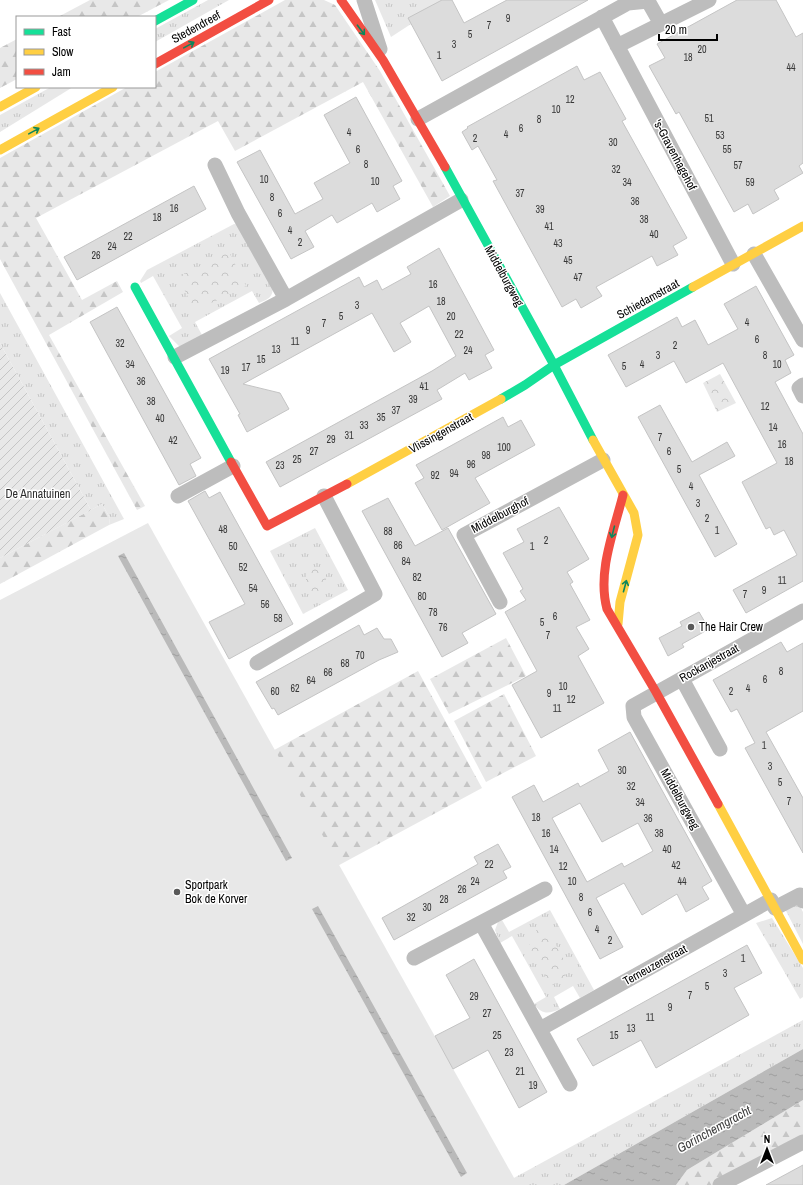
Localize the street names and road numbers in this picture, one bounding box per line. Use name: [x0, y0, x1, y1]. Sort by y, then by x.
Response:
street label: Stedendreef: [169, 7, 224, 47]
street label: 's-Gravenhagehof: [650, 117, 700, 193]
street label: Middelburgweg: [481, 243, 528, 310]
street label: Schiedamstraat: [614, 275, 682, 323]
street label: Vlissingenstraat: [406, 409, 476, 457]
street label: Middelburghof: [468, 493, 532, 537]
street label: Rockanjestraat: [676, 640, 742, 686]
street label: Middelburgweg: [657, 766, 704, 833]
street label: Terneuzenstraat: [620, 941, 690, 989]

